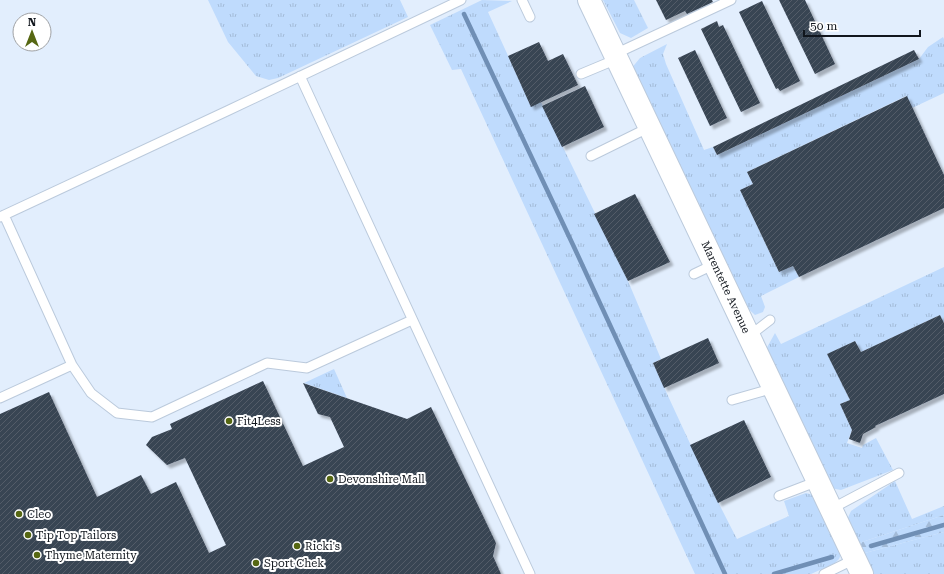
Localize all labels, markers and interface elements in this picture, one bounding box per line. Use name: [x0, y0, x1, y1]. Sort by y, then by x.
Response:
north arrow: [12, 12, 52, 52]
scale bar: [804, 12, 920, 38]
text: N: [28, 16, 37, 29]
text: 50 m: [810, 19, 837, 33]
street label: Marentette Avenue: [698, 239, 753, 335]
place label: Fit4Less: [237, 415, 281, 428]
marker: Fit4Less: [224, 416, 234, 426]
place label: Devonshire Mall: [338, 473, 425, 486]
marker: Devonshire Mall: [325, 474, 335, 484]
place label: Cleo: [27, 508, 51, 521]
marker: Cleo: [14, 509, 24, 519]
place label: Tip Top Tailors: [36, 529, 116, 542]
marker: Tip Top Tailors: [23, 530, 33, 540]
place label: Ricki's: [305, 540, 340, 553]
marker: Ricki's: [292, 541, 302, 551]
place label: Thyme Maternity: [45, 549, 137, 562]
marker: Thyme Maternity: [32, 550, 42, 560]
place label: Sport Chek: [264, 557, 324, 570]
marker: Sport Chek: [251, 558, 261, 568]

